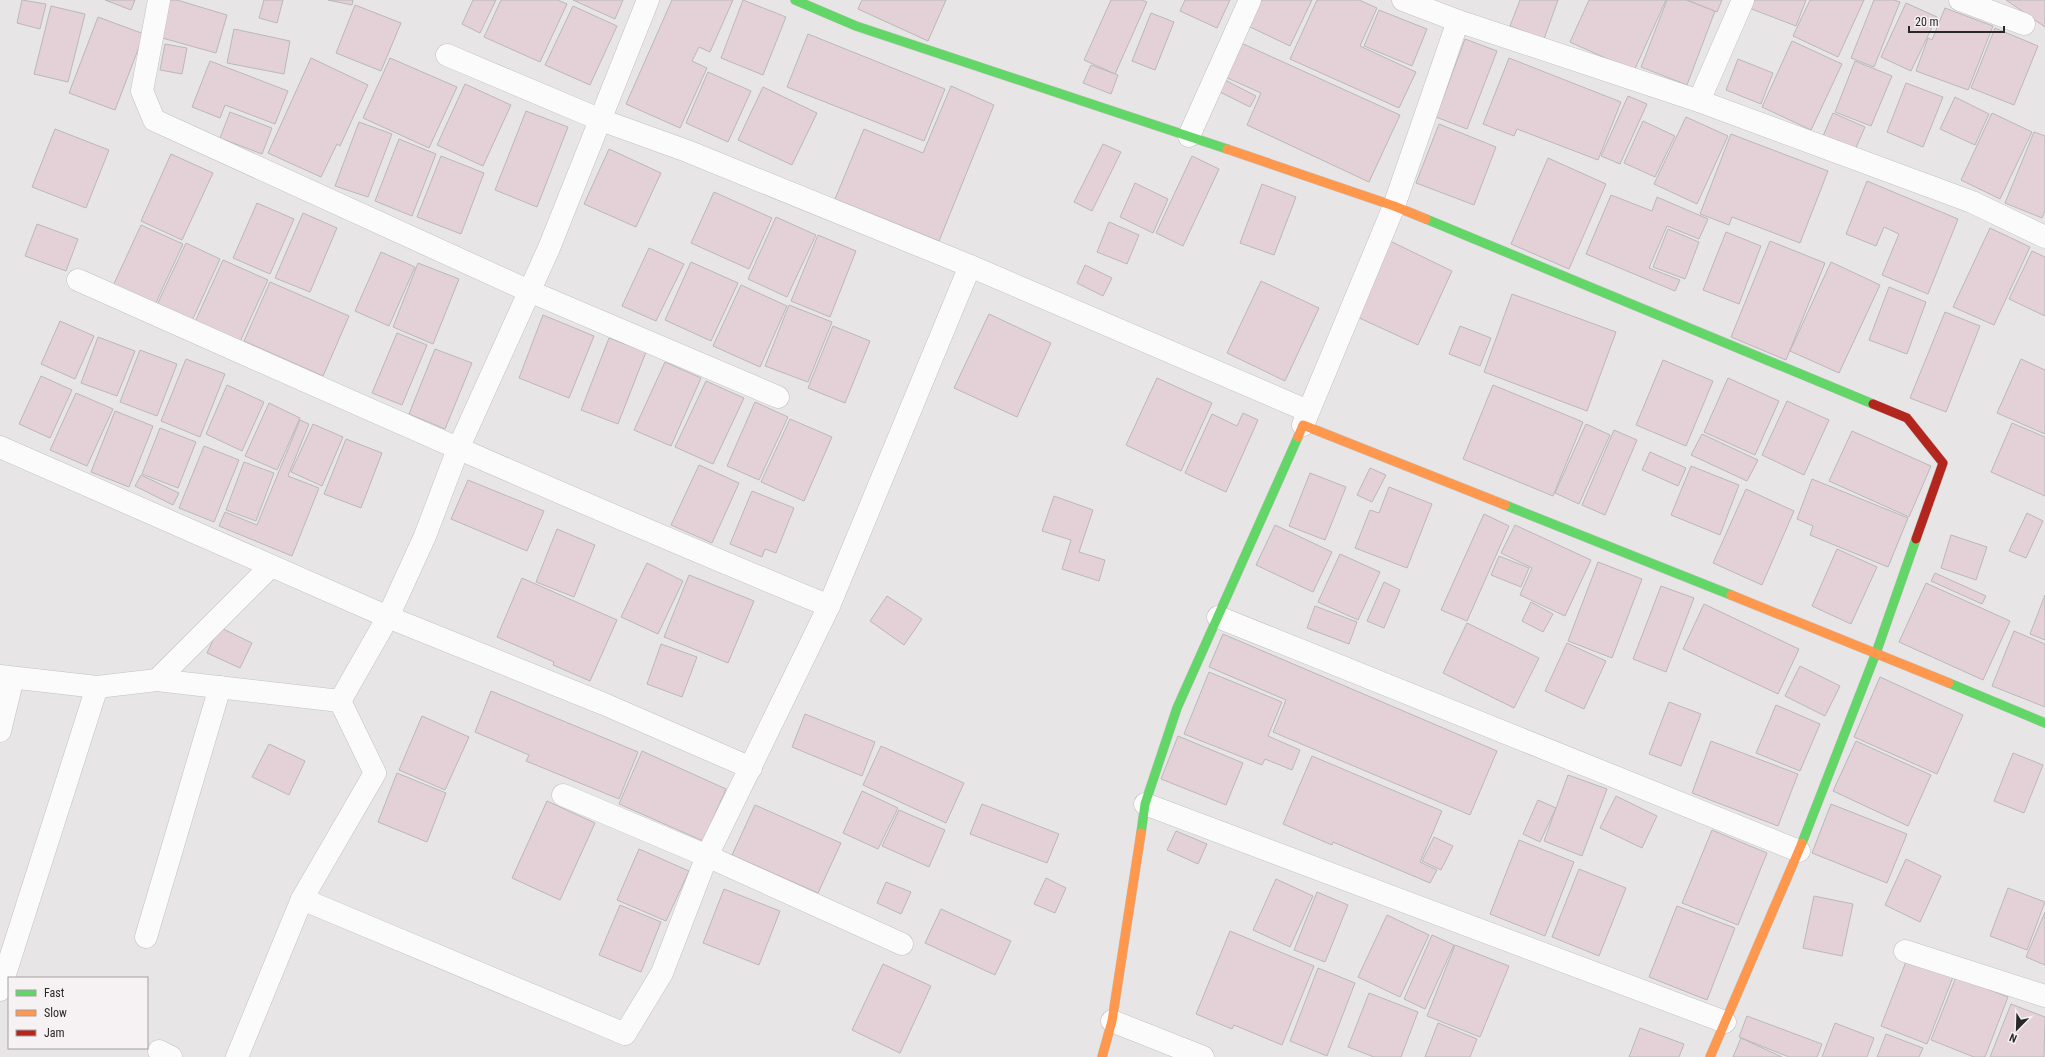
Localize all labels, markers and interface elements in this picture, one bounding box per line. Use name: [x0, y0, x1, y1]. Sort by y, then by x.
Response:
scale bar: [1909, 8, 2004, 34]
text: 20 m: [1915, 15, 1939, 29]
legend: [8, 977, 148, 1049]
text: Fast: [44, 986, 65, 1000]
text: Slow: [44, 1006, 67, 1020]
north arrow: [1997, 1009, 2037, 1049]
text: Jam: [44, 1026, 65, 1040]
text: N: [2007, 1030, 2019, 1045]

